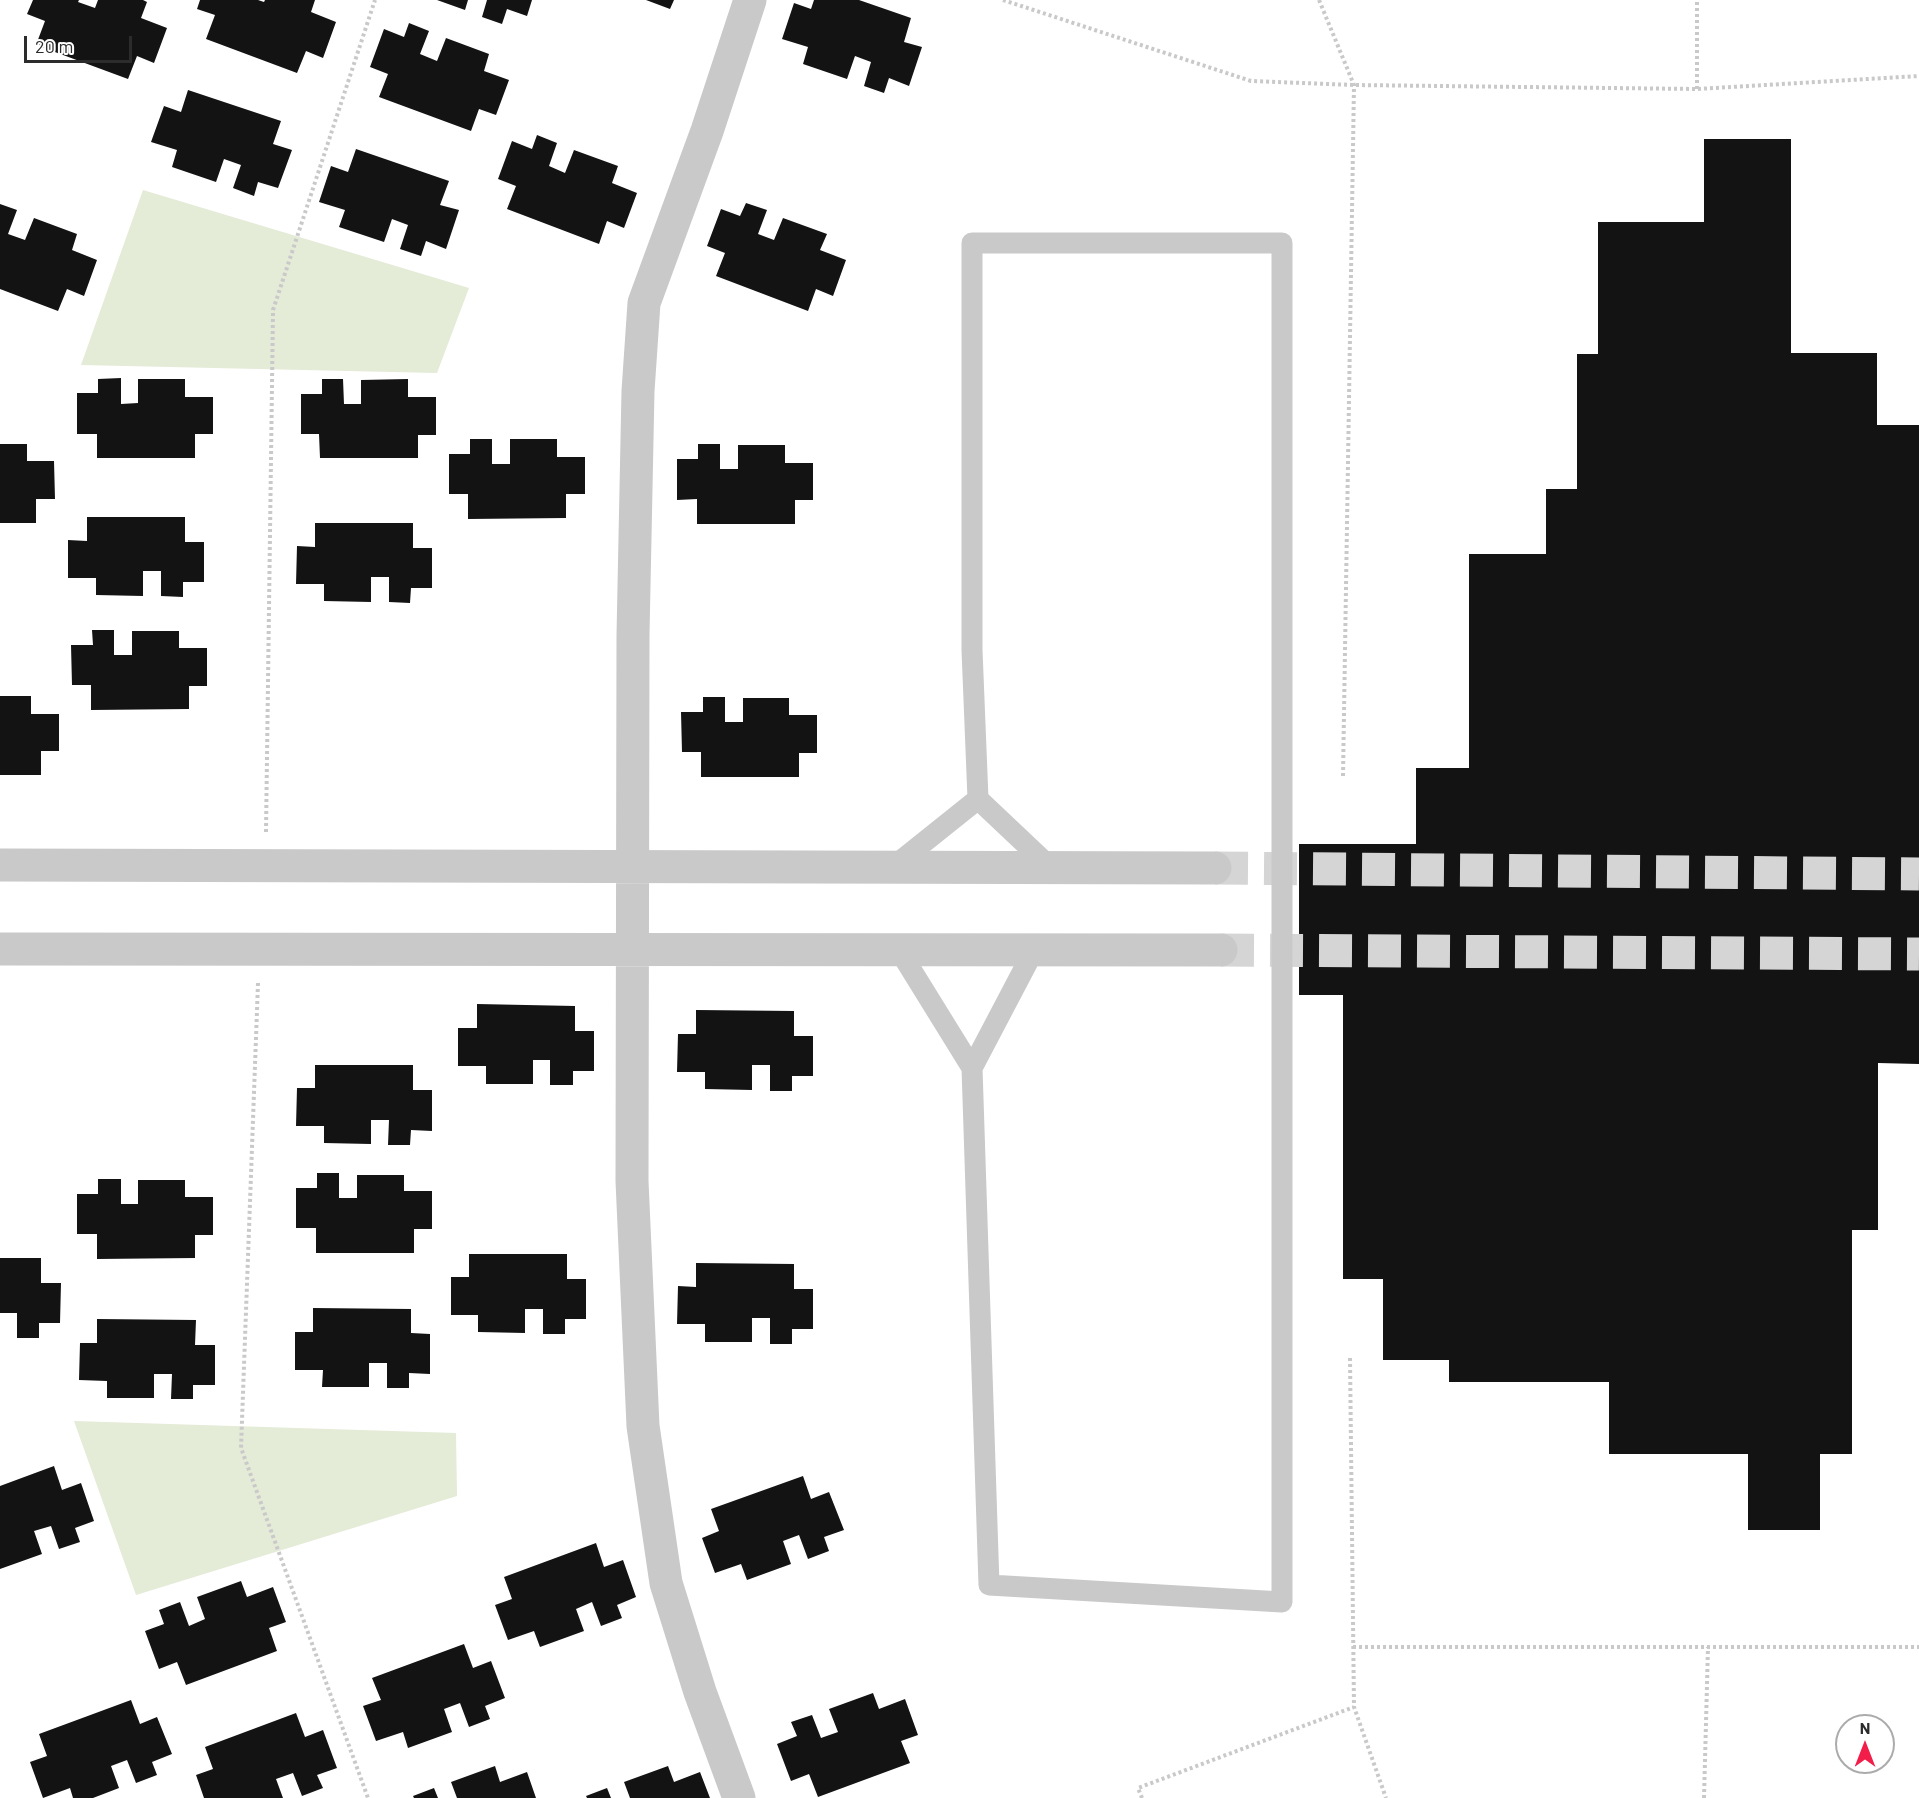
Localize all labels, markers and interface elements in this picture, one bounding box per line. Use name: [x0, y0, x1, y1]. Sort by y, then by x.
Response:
scale bar: [27, 24, 135, 62]
text: 20 m: [35, 35, 73, 57]
north arrow: [1835, 1714, 1895, 1774]
text: N: [1860, 1718, 1870, 1737]

